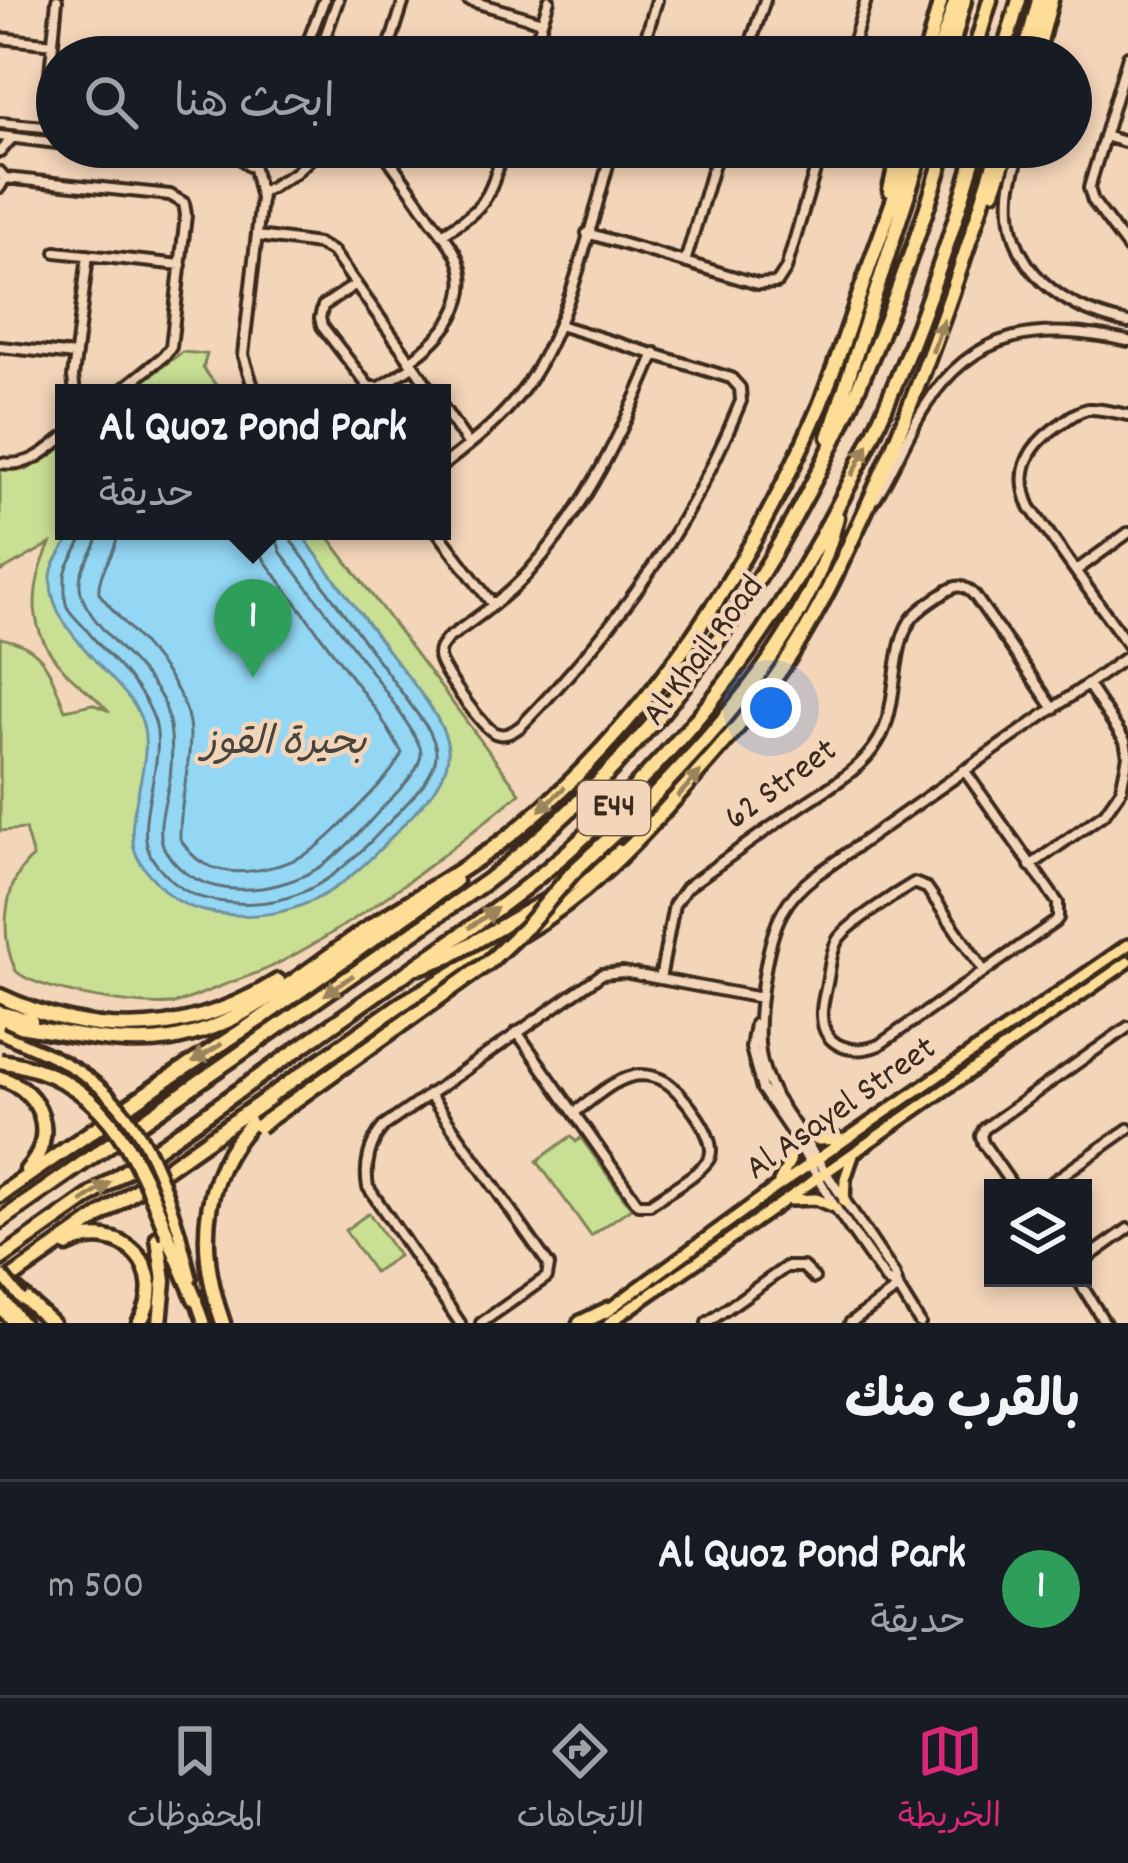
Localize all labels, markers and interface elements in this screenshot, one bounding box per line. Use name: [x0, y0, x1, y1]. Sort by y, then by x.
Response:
search box: [36, 36, 1092, 168]
icon: search: [78, 69, 144, 135]
text: ابحث هنا: [174, 74, 335, 138]
one-way arrow: [929, 318, 948, 354]
popup: [55, 384, 451, 540]
text: Al Quoz Pond Park: [99, 398, 407, 462]
one-way arrow: [849, 443, 870, 478]
text: حديقة: [99, 470, 195, 525]
street label: Al Khail Road: [631, 566, 779, 738]
pin: 1: [214, 579, 292, 678]
your location: [741, 678, 801, 738]
water label: بحيرة القوز: [197, 718, 368, 773]
street label: 62 Street: [714, 727, 850, 845]
one-way arrow: [674, 769, 702, 798]
road number: E44: [578, 781, 650, 835]
one-way arrow: [538, 784, 567, 812]
one-way arrow: [466, 907, 499, 930]
one-way arrow: [322, 973, 355, 996]
street label: Al Asayel Street: [736, 1025, 948, 1195]
one-way arrow: [191, 1041, 224, 1063]
map controls: [984, 1179, 1092, 1287]
button: layers: [984, 1179, 1092, 1287]
one-way arrow: [80, 1181, 112, 1204]
text: بالقرب منك: [845, 1369, 1080, 1441]
text: Al Quoz Pond Park: [658, 1525, 966, 1589]
text: 500 m: [48, 1561, 144, 1616]
text: 1: [1037, 1561, 1045, 1616]
text: حديقة: [870, 1597, 966, 1652]
tab: المحفوظات: [127, 1718, 263, 1844]
tab: الاتجاهات: [517, 1718, 644, 1844]
tab: الخريطة: [898, 1718, 1001, 1844]

